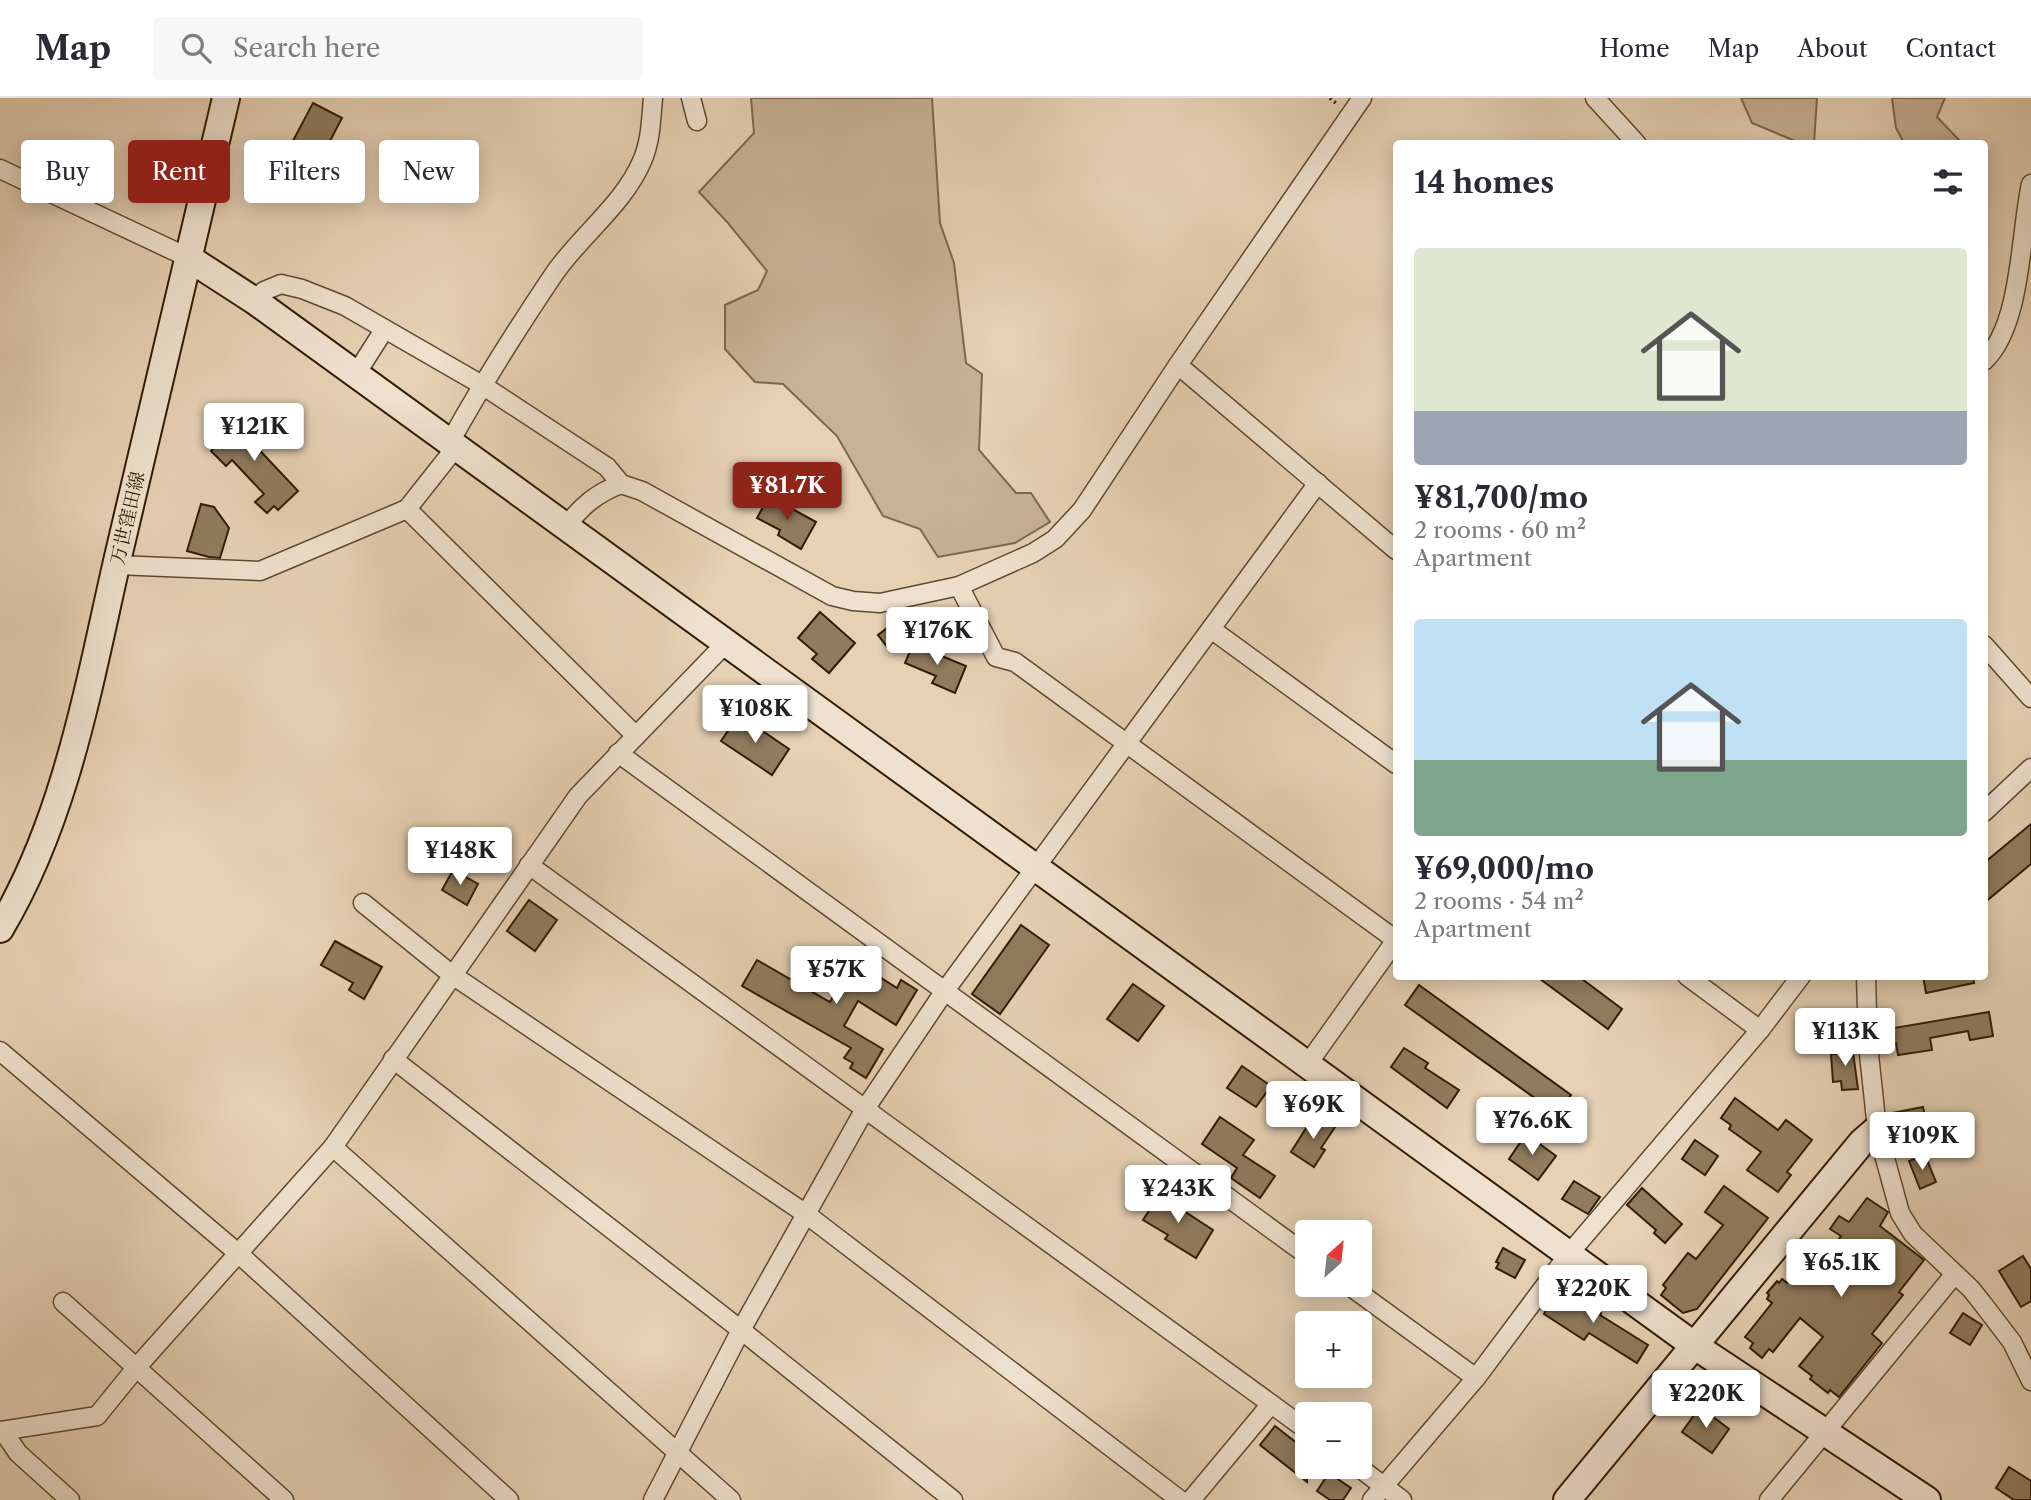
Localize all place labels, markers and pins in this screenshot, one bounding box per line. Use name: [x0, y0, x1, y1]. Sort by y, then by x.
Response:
pin: ¥121K: [205, 404, 303, 463]
pin: ¥81.7K: [730, 462, 844, 522]
pin: ¥176K: [888, 608, 986, 667]
pin: ¥108K: [706, 686, 804, 745]
pin: ¥148K: [411, 828, 509, 887]
pin: ¥57K: [795, 946, 877, 1006]
pin: ¥113K: [1796, 1009, 1894, 1068]
pin: ¥69K: [1272, 1082, 1354, 1141]
pin: ¥76.6K: [1475, 1098, 1589, 1157]
pin: ¥109K: [1873, 1112, 1971, 1172]
pin: ¥243K: [1129, 1166, 1227, 1225]
pin: ¥65.1K: [1784, 1240, 1898, 1299]
pin: ¥220K: [1544, 1266, 1642, 1325]
pin: ¥220K: [1657, 1370, 1755, 1430]

